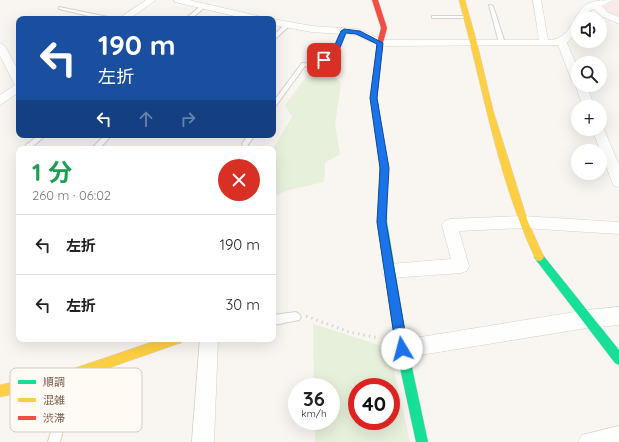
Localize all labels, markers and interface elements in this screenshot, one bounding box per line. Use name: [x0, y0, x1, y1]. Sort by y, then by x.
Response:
map controls: [571, 12, 607, 180]
button: sound: [571, 12, 607, 48]
text: 190 m: [98, 27, 176, 62]
icon: left: [32, 32, 84, 84]
pin: [307, 43, 341, 77]
icon: arrive: [313, 49, 335, 71]
button: search: [571, 56, 607, 92]
text: 左折: [98, 65, 134, 88]
button: +: [571, 100, 607, 136]
icon: left: [93, 108, 115, 130]
icon: ahead: [135, 108, 157, 130]
icon: right: [177, 108, 199, 130]
button: −: [571, 144, 607, 180]
text: 1 分: [32, 157, 72, 187]
button: close: [218, 159, 260, 201]
text: 260 m · 06:02: [32, 187, 111, 203]
icon: left: [32, 234, 54, 256]
text: 190 m: [219, 235, 260, 254]
text: 左折: [66, 236, 96, 255]
icon: left: [32, 294, 54, 316]
text: 30 m: [225, 295, 260, 314]
text: 左折: [66, 296, 96, 315]
position arrow: [381, 328, 423, 370]
legend: [10, 368, 142, 432]
text: 順調: [43, 375, 65, 389]
speed limit sign: 40: [348, 378, 400, 430]
text: 36: [303, 386, 325, 411]
text: 混雑: [43, 393, 65, 407]
text: km/h: [301, 407, 327, 420]
text: 渋滞: [43, 411, 65, 425]

